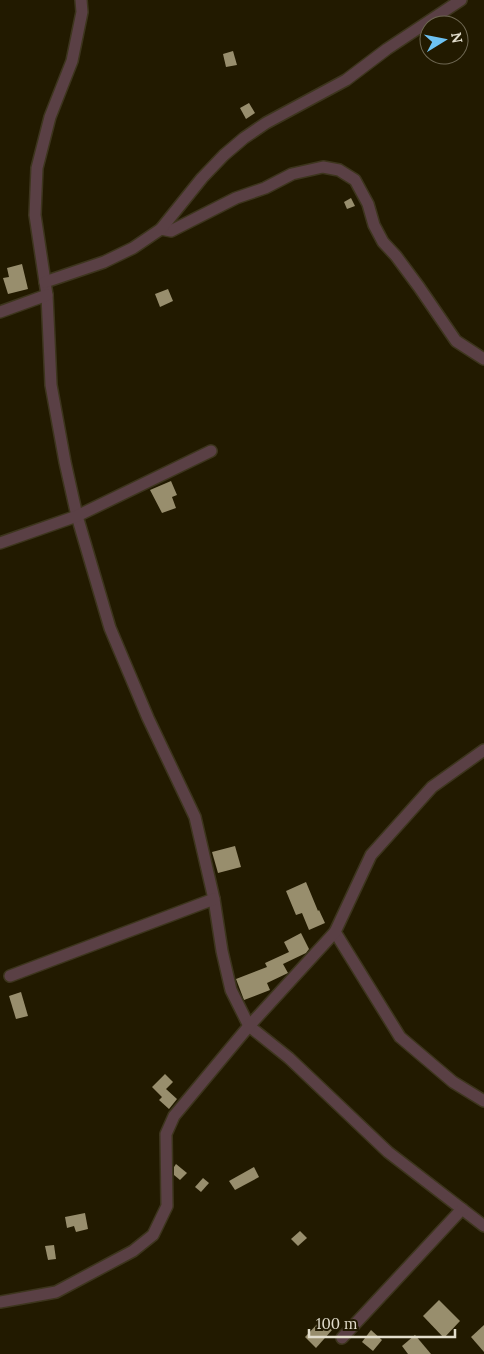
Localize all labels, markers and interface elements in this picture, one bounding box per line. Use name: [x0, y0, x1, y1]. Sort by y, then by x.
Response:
north arrow: [419, 15, 469, 65]
text: N: [447, 31, 467, 45]
scale bar: [309, 1306, 455, 1338]
text: 100 m: [316, 1314, 357, 1333]

